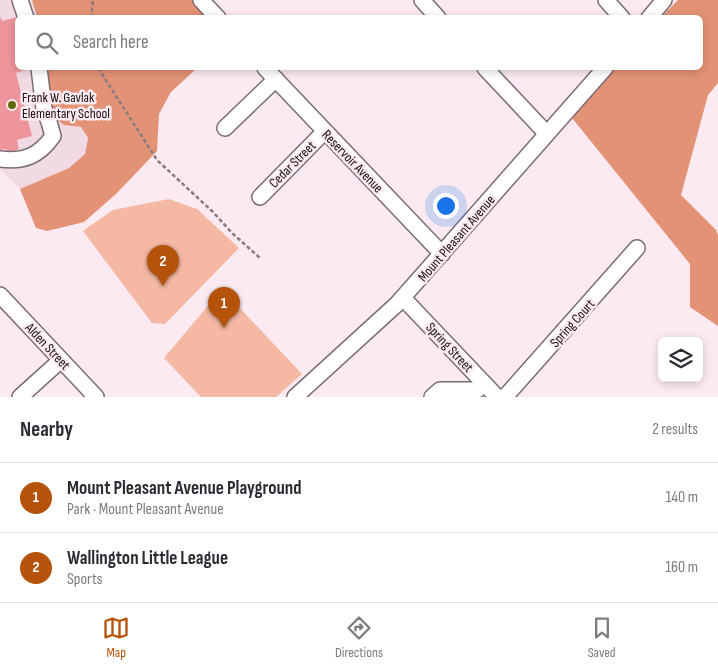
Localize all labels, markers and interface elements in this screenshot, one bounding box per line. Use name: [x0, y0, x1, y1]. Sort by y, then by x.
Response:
search box: [15, 15, 703, 70]
icon: search: [33, 29, 61, 57]
text: Search here: [73, 31, 149, 54]
place label: Frank W. Gavlak Elementary School: [22, 89, 110, 122]
marker: Frank W. Gavlak Elementary School: [6, 99, 18, 111]
street label: Reservoir Avenue: [318, 126, 387, 196]
street label: Cedar Street: [265, 137, 319, 191]
street label: Mount Pleasant Avenue: [414, 192, 499, 285]
your location: [433, 193, 459, 219]
pin: 2: [147, 245, 179, 286]
pin: 1: [208, 287, 240, 328]
street label: Spring Court: [546, 296, 598, 351]
street label: Alden Street: [21, 319, 74, 373]
street label: Spring Street: [422, 319, 477, 376]
map controls: [658, 337, 703, 382]
button: layers: [658, 337, 703, 382]
text: Nearby: [20, 417, 73, 442]
text: 2 results: [652, 420, 698, 439]
text: Mount Pleasant Avenue Playground: [67, 477, 302, 500]
text: 1: [33, 488, 39, 507]
text: 140 m: [666, 488, 698, 507]
text: Park · Mount Pleasant Avenue: [67, 500, 224, 519]
text: Wallington Little League: [67, 547, 228, 570]
text: 2: [32, 558, 40, 577]
text: 160 m: [665, 558, 698, 577]
text: Sports: [67, 570, 102, 589]
tab: Map: [102, 614, 130, 661]
tab: Directions: [335, 614, 383, 661]
tab: Saved: [588, 614, 616, 661]

